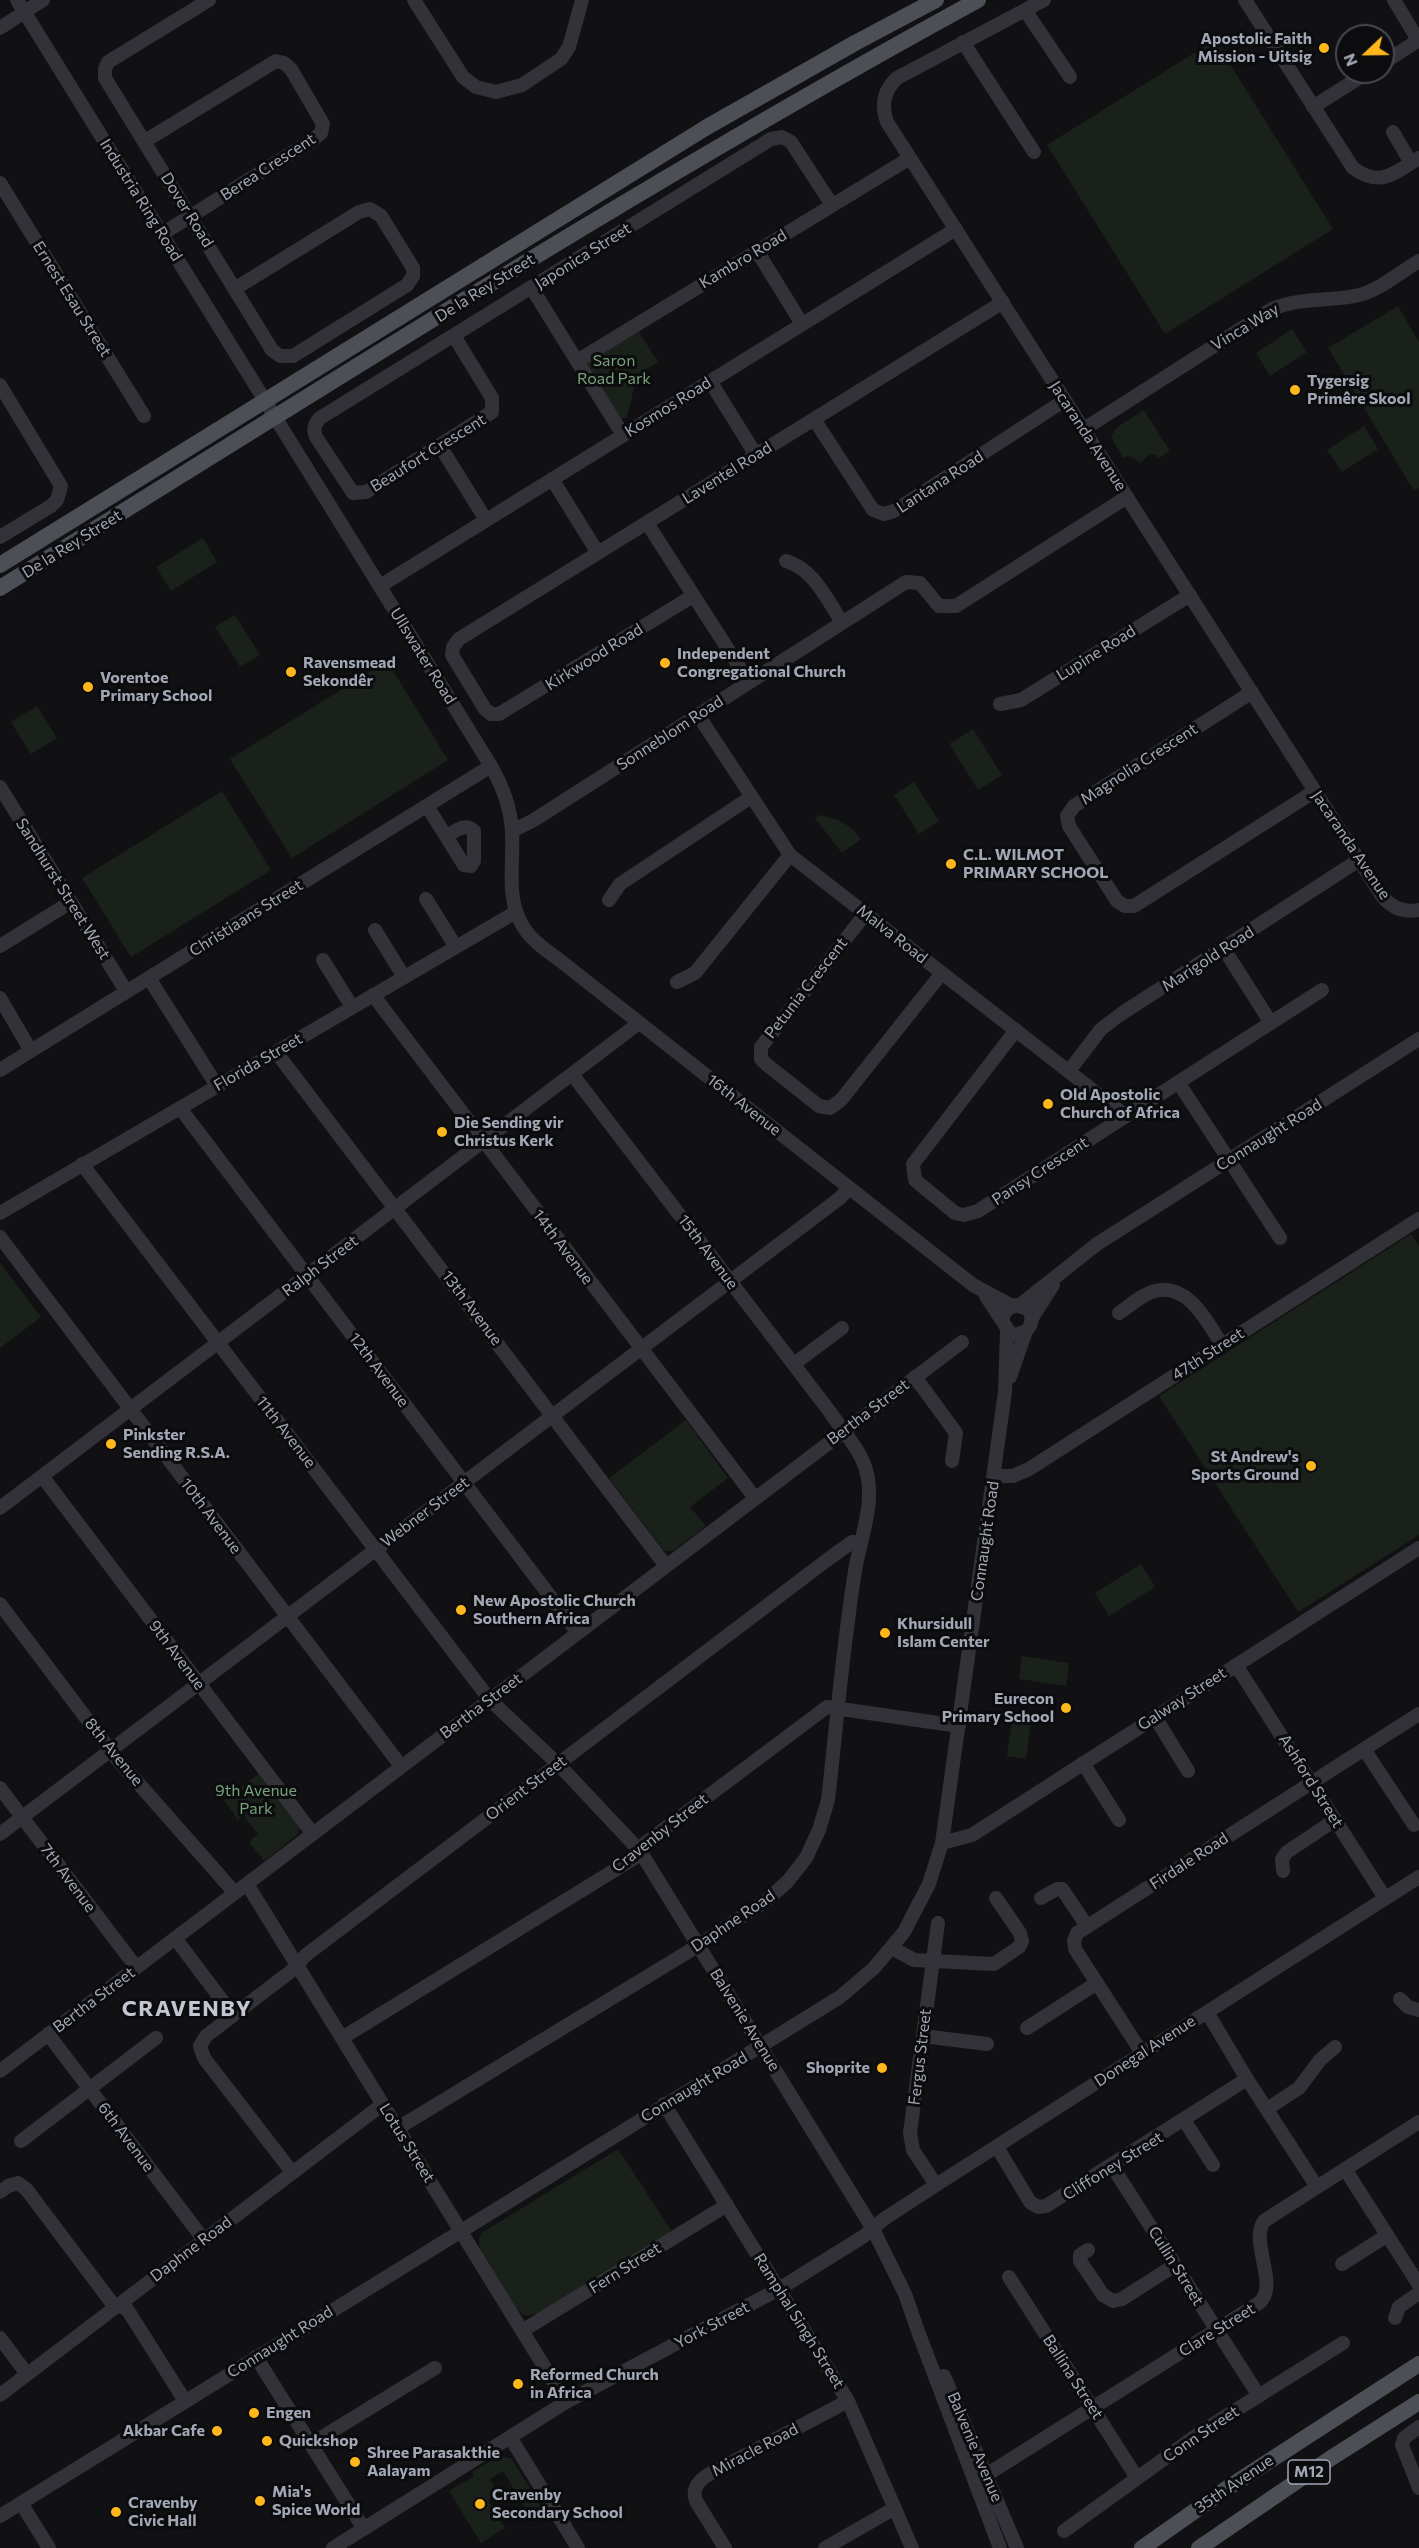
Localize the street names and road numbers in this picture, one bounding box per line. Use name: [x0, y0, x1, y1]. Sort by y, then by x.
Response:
street label: Berea Crescent: [217, 129, 319, 205]
street label: Industria Ring Road: [96, 135, 186, 265]
street label: Dover Road: [157, 169, 217, 251]
street label: Japonica Street: [531, 219, 635, 293]
street label: Kambro Road: [696, 225, 790, 293]
street label: Ernest Esau Street: [29, 238, 115, 360]
street label: De la Rey Street: [432, 250, 538, 326]
street label: Vinca Way: [1208, 299, 1282, 355]
street label: Kosmos Road: [621, 373, 715, 441]
street label: Jacaranda Avenue: [1045, 377, 1131, 495]
street label: Beaufort Crescent: [367, 410, 489, 496]
street label: Laventel Road: [679, 438, 775, 508]
street label: Lantana Road: [893, 447, 987, 517]
street label: De la Rey Street: [19, 506, 125, 582]
street label: Ullswater Road: [386, 604, 460, 708]
street label: Kirkwood Road: [542, 619, 646, 695]
street label: Lupine Road: [1053, 621, 1139, 685]
street label: Sonneblom Road: [613, 691, 727, 775]
street label: Magnolia Crescent: [1077, 719, 1201, 809]
street label: Jacaranda Avenue: [1308, 787, 1394, 903]
street label: Sandhurst Street West: [12, 815, 114, 963]
street label: Christiaans Street: [186, 875, 306, 961]
street label: Malva Road: [853, 900, 931, 968]
street label: Marigold Road: [1158, 922, 1258, 996]
street label: Petunia Crescent: [761, 934, 851, 1042]
street label: Florida Street: [210, 1029, 306, 1095]
street label: 16th Avenue: [703, 1070, 785, 1140]
street label: Connaught Road: [1213, 1095, 1325, 1175]
street label: Pansy Crescent: [988, 1133, 1092, 1209]
street label: 14th Avenue: [529, 1206, 597, 1288]
street label: 15th Avenue: [674, 1211, 742, 1293]
street label: Ralph Street: [278, 1231, 362, 1301]
street label: 13th Avenue: [438, 1267, 506, 1349]
street label: 47th Street: [1168, 1324, 1248, 1384]
street label: 12th Avenue: [345, 1329, 413, 1411]
street label: Bertha Street: [823, 1375, 913, 1449]
street label: 11th Avenue: [252, 1392, 320, 1472]
street label: Webner Street: [377, 1473, 473, 1551]
street label: 10th Avenue: [176, 1475, 246, 1557]
street label: Connaught Road: [967, 1480, 1003, 1602]
street label: 9th Avenue: [145, 1617, 209, 1693]
street label: Galway Street: [1134, 1663, 1230, 1735]
street label: Bertha Street: [436, 1669, 526, 1743]
street label: 8th Avenue: [81, 1714, 147, 1790]
street label: Ashford Street: [1275, 1731, 1347, 1831]
street label: Orient Street: [482, 1751, 570, 1825]
street label: Cravenby Street: [608, 1789, 712, 1877]
street label: Firdale Road: [1146, 1828, 1232, 1894]
street label: 7th Avenue: [36, 1840, 100, 1916]
street label: Daphne Road: [687, 1886, 779, 1956]
street label: Bertha Street: [49, 1963, 139, 2037]
street label: Balvenie Avenue: [706, 1965, 784, 2075]
street label: Fergus Street: [905, 2008, 935, 2106]
street label: Donegal Avenue: [1091, 2011, 1199, 2091]
street label: Connaught Road: [637, 2048, 751, 2126]
street label: 6th Avenue: [94, 2099, 158, 2175]
street label: Lotus Street: [375, 2100, 439, 2186]
street label: Cliffoney Street: [1059, 2128, 1167, 2204]
street label: Daphne Road: [147, 2212, 235, 2286]
street label: Cullin Street: [1144, 2223, 1208, 2309]
street label: Fern Street: [586, 2238, 664, 2298]
street label: Ramphal Singh Street: [750, 2250, 848, 2392]
street label: York Street: [671, 2297, 753, 2353]
street label: Clare Street: [1175, 2299, 1259, 2361]
street label: Connaught Road: [224, 2302, 336, 2382]
street label: Ballina Street: [1039, 2331, 1107, 2423]
street label: Balvenie Avenue: [943, 2389, 1007, 2505]
street label: Conn Street: [1160, 2402, 1242, 2466]
street label: Miracle Road: [709, 2419, 801, 2481]
street label: 35th Avenue: [1191, 2451, 1277, 2517]
road number: M12: [1288, 2460, 1330, 2484]

